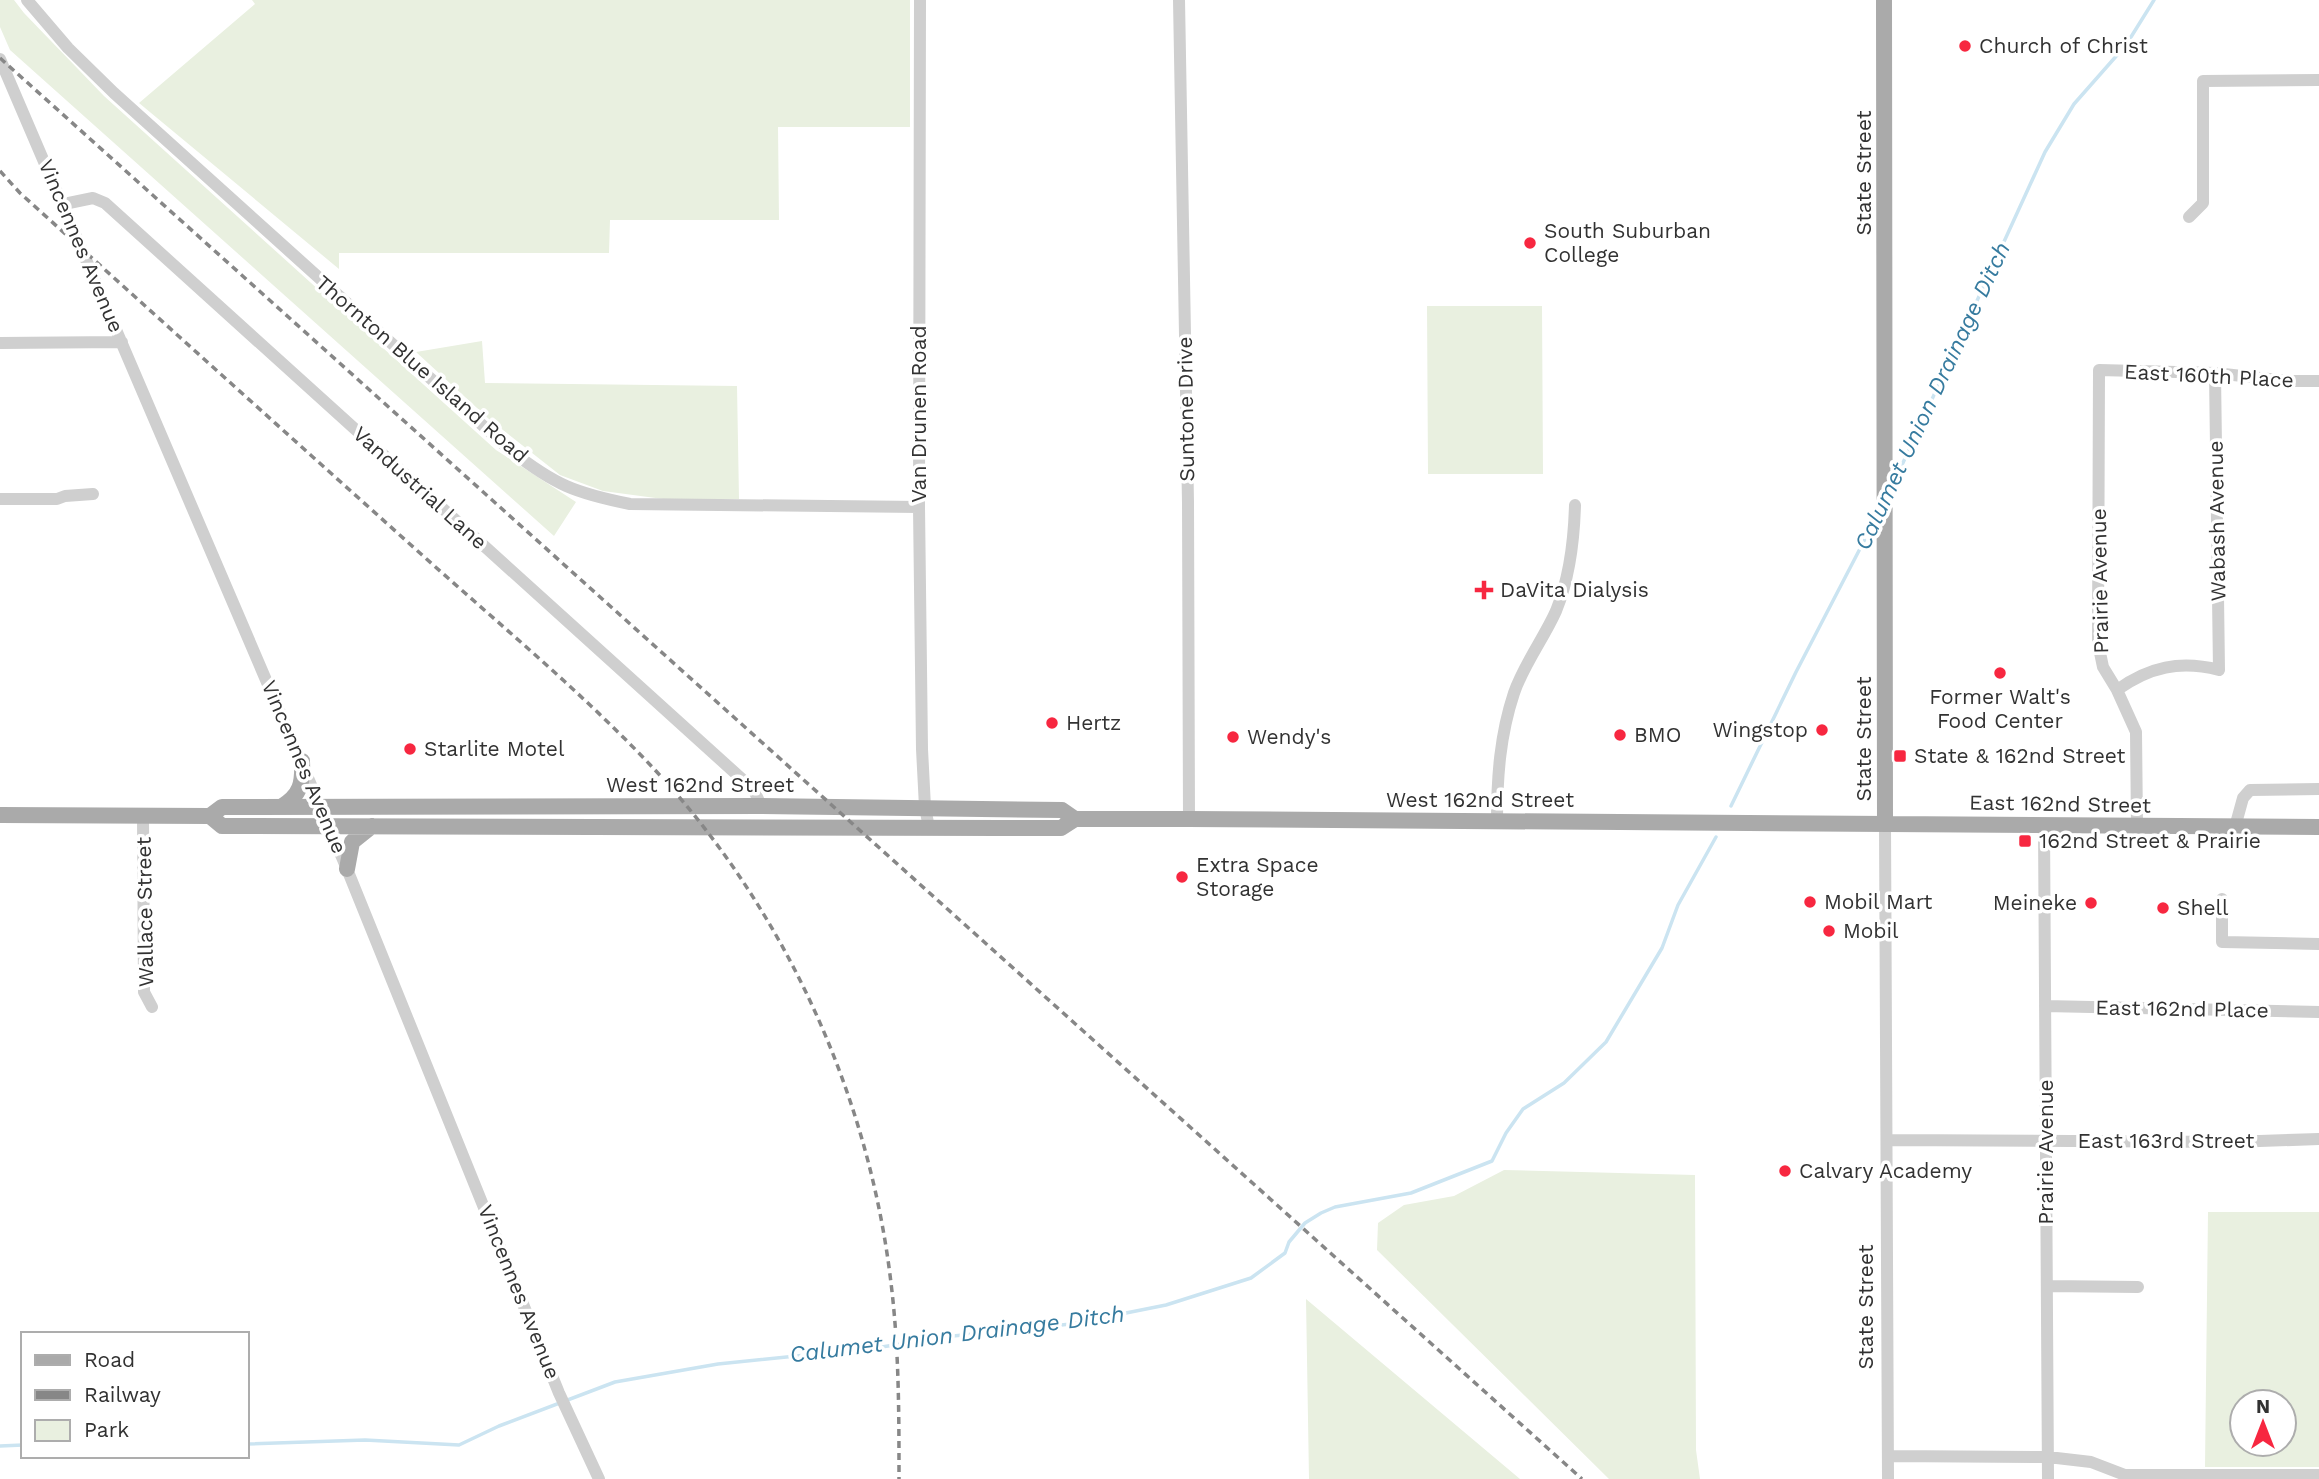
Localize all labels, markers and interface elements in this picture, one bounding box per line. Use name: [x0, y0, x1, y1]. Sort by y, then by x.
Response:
place label: Church of Christ: [1979, 33, 2148, 58]
marker: Church of Christ: [1957, 38, 1973, 54]
street label: State Street: [1851, 110, 1876, 236]
street label: Vincennes Avenue: [34, 155, 129, 336]
place label: South Suburban College: [1544, 218, 1711, 267]
marker: South Suburban College: [1522, 235, 1538, 251]
water label: Calumet Union Drainage Ditch: [1849, 238, 2016, 555]
street label: Thornton Blue Island Road: [311, 270, 534, 468]
street label: Van Drunen Road: [906, 325, 931, 503]
street label: Suntone Drive: [1172, 336, 1199, 482]
street label: East 160th Place: [2124, 359, 2295, 392]
street label: Vandustrial Lane: [348, 421, 492, 554]
street label: Wabash Avenue: [2203, 440, 2230, 602]
street label: Prairie Avenue: [2086, 508, 2113, 654]
place label: DaVita Dialysis: [1500, 577, 1649, 602]
marker: DaVita Dialysis: [1474, 580, 1494, 600]
marker: Former Walt's Food Center: [1992, 665, 2008, 681]
street label: Vincennes Avenue: [257, 676, 352, 857]
street label: State Street: [1851, 676, 1876, 802]
place label: Former Walt's Food Center: [1929, 684, 2071, 733]
place label: Hertz: [1066, 710, 1121, 735]
marker: Hertz: [1044, 715, 1060, 731]
place label: Wingstop: [1712, 717, 1808, 742]
place label: BMO: [1634, 722, 1681, 747]
marker: Wingstop: [1814, 722, 1830, 738]
place label: Wendy's: [1247, 724, 1331, 749]
marker: BMO: [1612, 727, 1628, 743]
marker: Wendy's: [1225, 729, 1241, 745]
place label: Starlite Motel: [424, 736, 565, 761]
marker: Starlite Motel: [402, 741, 418, 757]
place label: State & 162nd Street: [1914, 743, 2126, 768]
marker: State & 162nd Street: [1892, 748, 1908, 764]
street label: West 162nd Street: [606, 772, 794, 797]
street label: West 162nd Street: [1386, 787, 1574, 812]
street label: East 162nd Street: [1969, 789, 2151, 818]
place label: 162nd Street & Prairie: [2039, 828, 2261, 853]
marker: 162nd Street & Prairie: [2017, 833, 2033, 849]
street label: Wallace Street: [131, 836, 158, 987]
place label: Extra Space Storage: [1196, 852, 1319, 901]
marker: Extra Space Storage: [1174, 869, 1190, 885]
place label: Mobil Mart: [1824, 889, 1933, 914]
place label: Meineke: [1993, 890, 2077, 915]
marker: Mobil Mart: [1802, 894, 1818, 910]
marker: Meineke: [2083, 895, 2099, 911]
place label: Shell: [2177, 895, 2229, 920]
marker: Shell: [2155, 900, 2171, 916]
place label: Mobil: [1843, 918, 1899, 943]
marker: Mobil: [1821, 923, 1837, 939]
street label: East 162nd Place: [2095, 994, 2269, 1023]
street label: Prairie Avenue: [2033, 1079, 2058, 1225]
street label: East 163rd Street: [2078, 1128, 2255, 1153]
place label: Calvary Academy: [1799, 1158, 1972, 1183]
marker: Calvary Academy: [1777, 1163, 1793, 1179]
street label: Vincennes Avenue: [473, 1201, 566, 1383]
street label: State Street: [1853, 1244, 1878, 1370]
water label: Calumet Union Drainage Ditch: [788, 1301, 1126, 1368]
legend: [21, 1332, 248, 1458]
text: Road: [84, 1347, 135, 1372]
text: Railway: [84, 1382, 161, 1407]
north arrow: [2228, 1388, 2298, 1458]
text: N: [2256, 1395, 2270, 1418]
text: Park: [84, 1417, 129, 1442]

